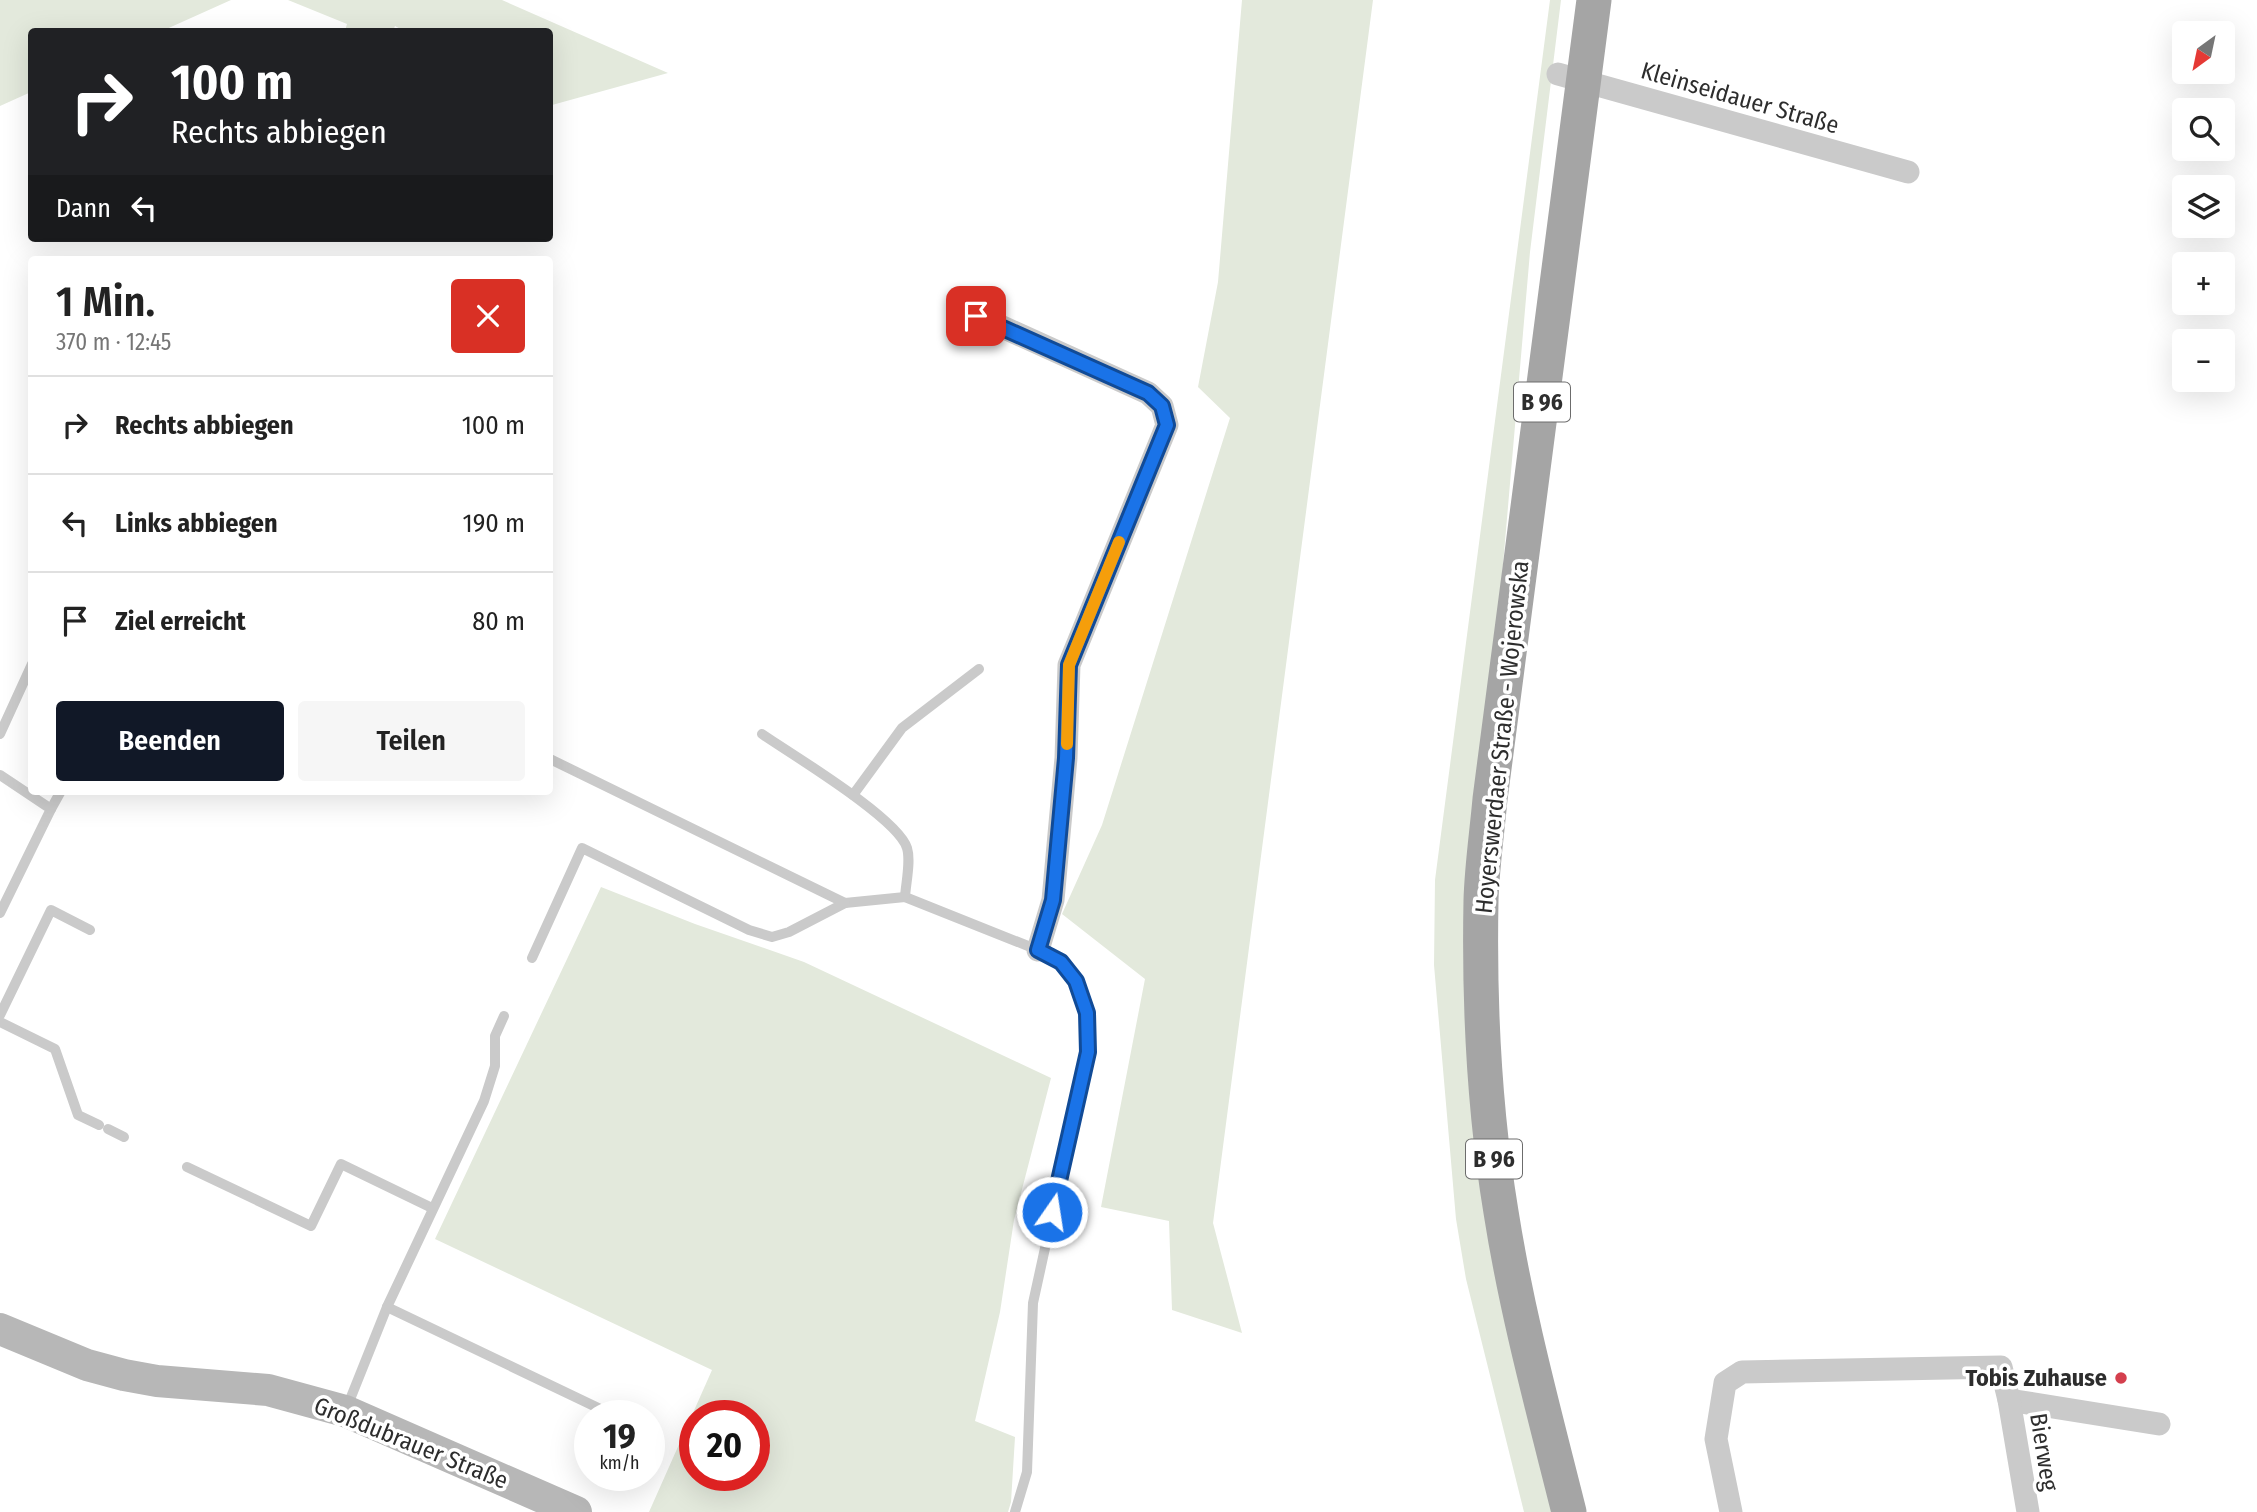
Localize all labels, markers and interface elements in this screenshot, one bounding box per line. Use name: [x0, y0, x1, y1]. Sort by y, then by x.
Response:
north arrow: [2172, 21, 2235, 84]
map controls: [2172, 21, 2235, 392]
text: 100 m: [171, 53, 293, 112]
icon: right: [56, 56, 147, 147]
street label: Kleinseidauer Straße: [1638, 56, 1842, 140]
button: search: [2172, 98, 2235, 161]
text: Rechts abbiegen: [171, 113, 387, 151]
button: layers: [2172, 175, 2235, 238]
icon: left: [125, 189, 163, 227]
text: Dann: [56, 193, 111, 224]
button: +: [2172, 252, 2235, 315]
text: 1 Min.: [56, 277, 155, 327]
button: close: [451, 279, 525, 353]
pin: [946, 286, 1006, 346]
icon: arrive: [957, 297, 995, 335]
text: 370 m · 12:45: [56, 328, 171, 356]
button: −: [2172, 329, 2235, 392]
road number: B 96: [1514, 382, 1570, 422]
icon: right: [56, 406, 94, 444]
text: Rechts abbiegen: [115, 410, 294, 441]
text: 100 m: [462, 410, 525, 441]
icon: left: [56, 504, 94, 542]
text: Links abbiegen: [115, 508, 278, 539]
text: 190 m: [463, 508, 525, 539]
street label: Hoyerswerdaer Straße - Wojerowska: [1470, 559, 1534, 915]
icon: arrive: [56, 602, 94, 640]
text: Ziel erreicht: [115, 606, 246, 637]
text: 80 m: [472, 606, 525, 637]
button: Beenden: [56, 701, 284, 781]
button: Teilen: [298, 701, 525, 781]
road number: B 96: [1466, 1140, 1522, 1178]
position arrow: [1015, 1175, 1089, 1249]
place label: Tobis Zuhause: [1965, 1364, 2107, 1392]
marker: Tobis Zuhause: [2113, 1370, 2129, 1386]
street label: Großdubrauer Straße: [310, 1391, 512, 1495]
speed limit sign: 20: [679, 1400, 770, 1491]
street label: Bierweg: [2024, 1411, 2064, 1494]
text: 19: [603, 1415, 636, 1457]
text: km/h: [599, 1452, 640, 1474]

